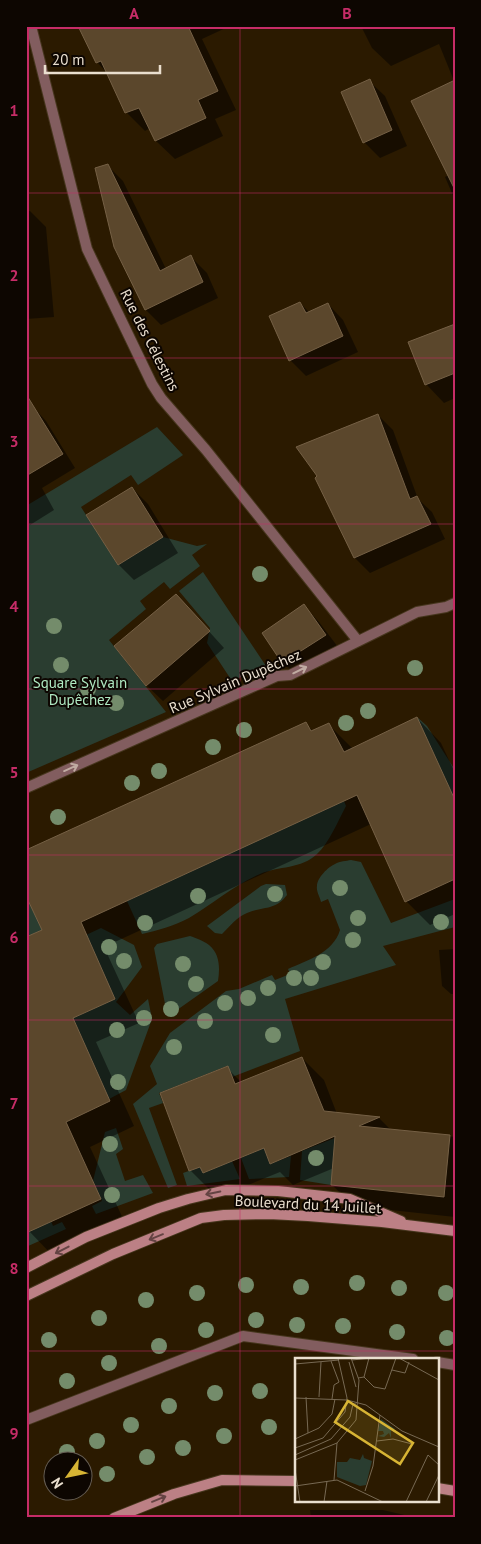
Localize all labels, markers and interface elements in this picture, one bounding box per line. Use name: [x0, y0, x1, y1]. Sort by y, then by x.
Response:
text: A: [129, 3, 139, 23]
text: B: [342, 3, 352, 23]
scale bar: [45, 42, 160, 74]
text: 20 m: [52, 50, 85, 69]
text: 1: [9, 100, 19, 120]
text: 2: [9, 265, 19, 285]
street label: Rue des Célestins: [116, 286, 184, 394]
text: 3: [9, 431, 19, 451]
text: 4: [9, 596, 19, 616]
street label: Rue Sylvain Dupêchez: [166, 645, 304, 717]
one-way arrow: [292, 665, 307, 674]
park label: Square Sylvain Dupêchez: [33, 673, 127, 709]
text: 5: [9, 762, 19, 782]
one-way arrow: [63, 763, 78, 773]
text: 6: [9, 927, 19, 947]
text: 7: [9, 1093, 19, 1113]
one-way arrow: [206, 1189, 222, 1198]
street label: Boulevard du 14 Juillet: [234, 1191, 382, 1217]
one-way arrow: [149, 1232, 164, 1242]
one-way arrow: [54, 1245, 69, 1255]
text: 8: [9, 1258, 19, 1278]
inset map: [295, 1358, 438, 1502]
text: 9: [9, 1423, 19, 1443]
north arrow: [42, 1452, 92, 1502]
text: N: [47, 1474, 67, 1492]
one-way arrow: [151, 1494, 166, 1504]

